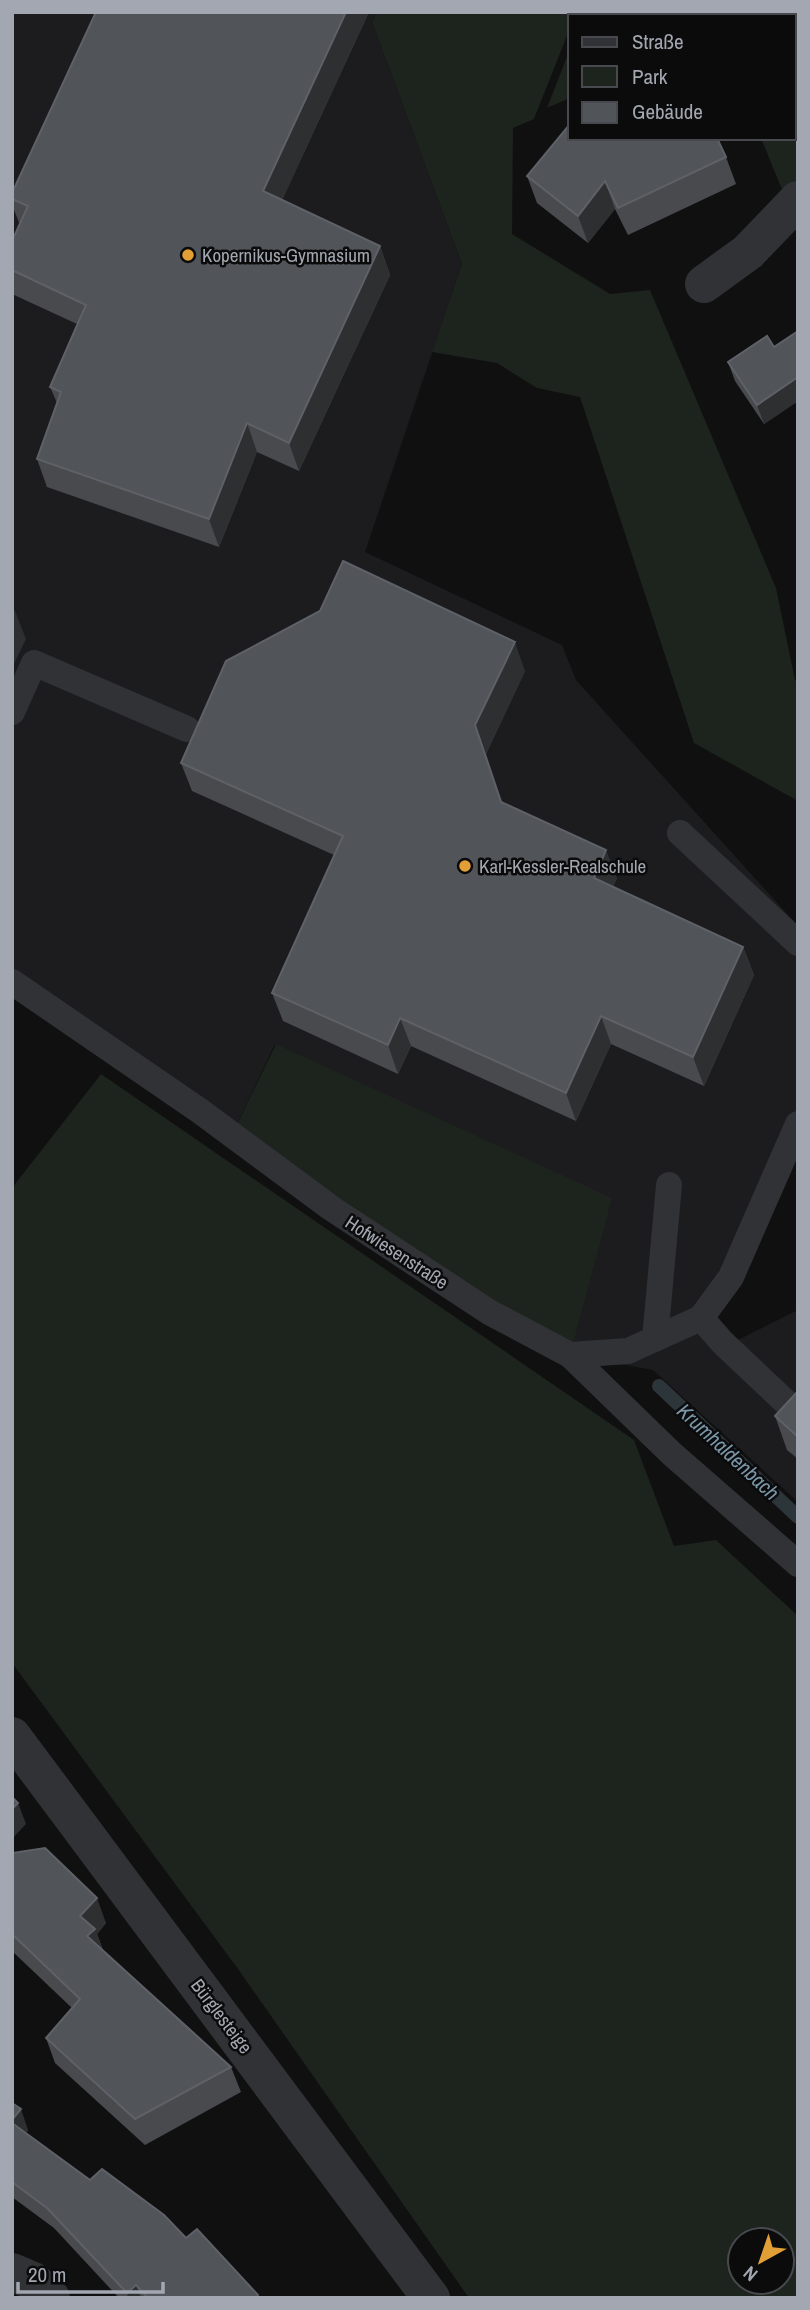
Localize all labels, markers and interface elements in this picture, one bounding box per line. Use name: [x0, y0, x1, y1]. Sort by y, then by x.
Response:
legend: [568, 14, 796, 140]
text: Straße: [632, 27, 684, 56]
text: Park: [632, 62, 668, 91]
text: Gebäude: [632, 97, 703, 126]
place label: Kopernikus-Gymnasium: [202, 242, 370, 268]
marker: Kopernikus-Gymnasium: [180, 247, 196, 263]
place label: Karl-Kessler-Realschule: [479, 853, 646, 879]
marker: Karl-Kessler-Realschule: [457, 858, 473, 874]
street label: Hofwiesenstraße: [341, 1209, 453, 1295]
water label: Krumhaldenbach: [671, 1397, 786, 1507]
street label: Bürglesteige: [185, 1973, 259, 2059]
north arrow: [726, 2226, 796, 2296]
scale bar: [18, 2250, 163, 2294]
text: 20 m: [28, 2260, 66, 2289]
text: N: [737, 2260, 763, 2288]

